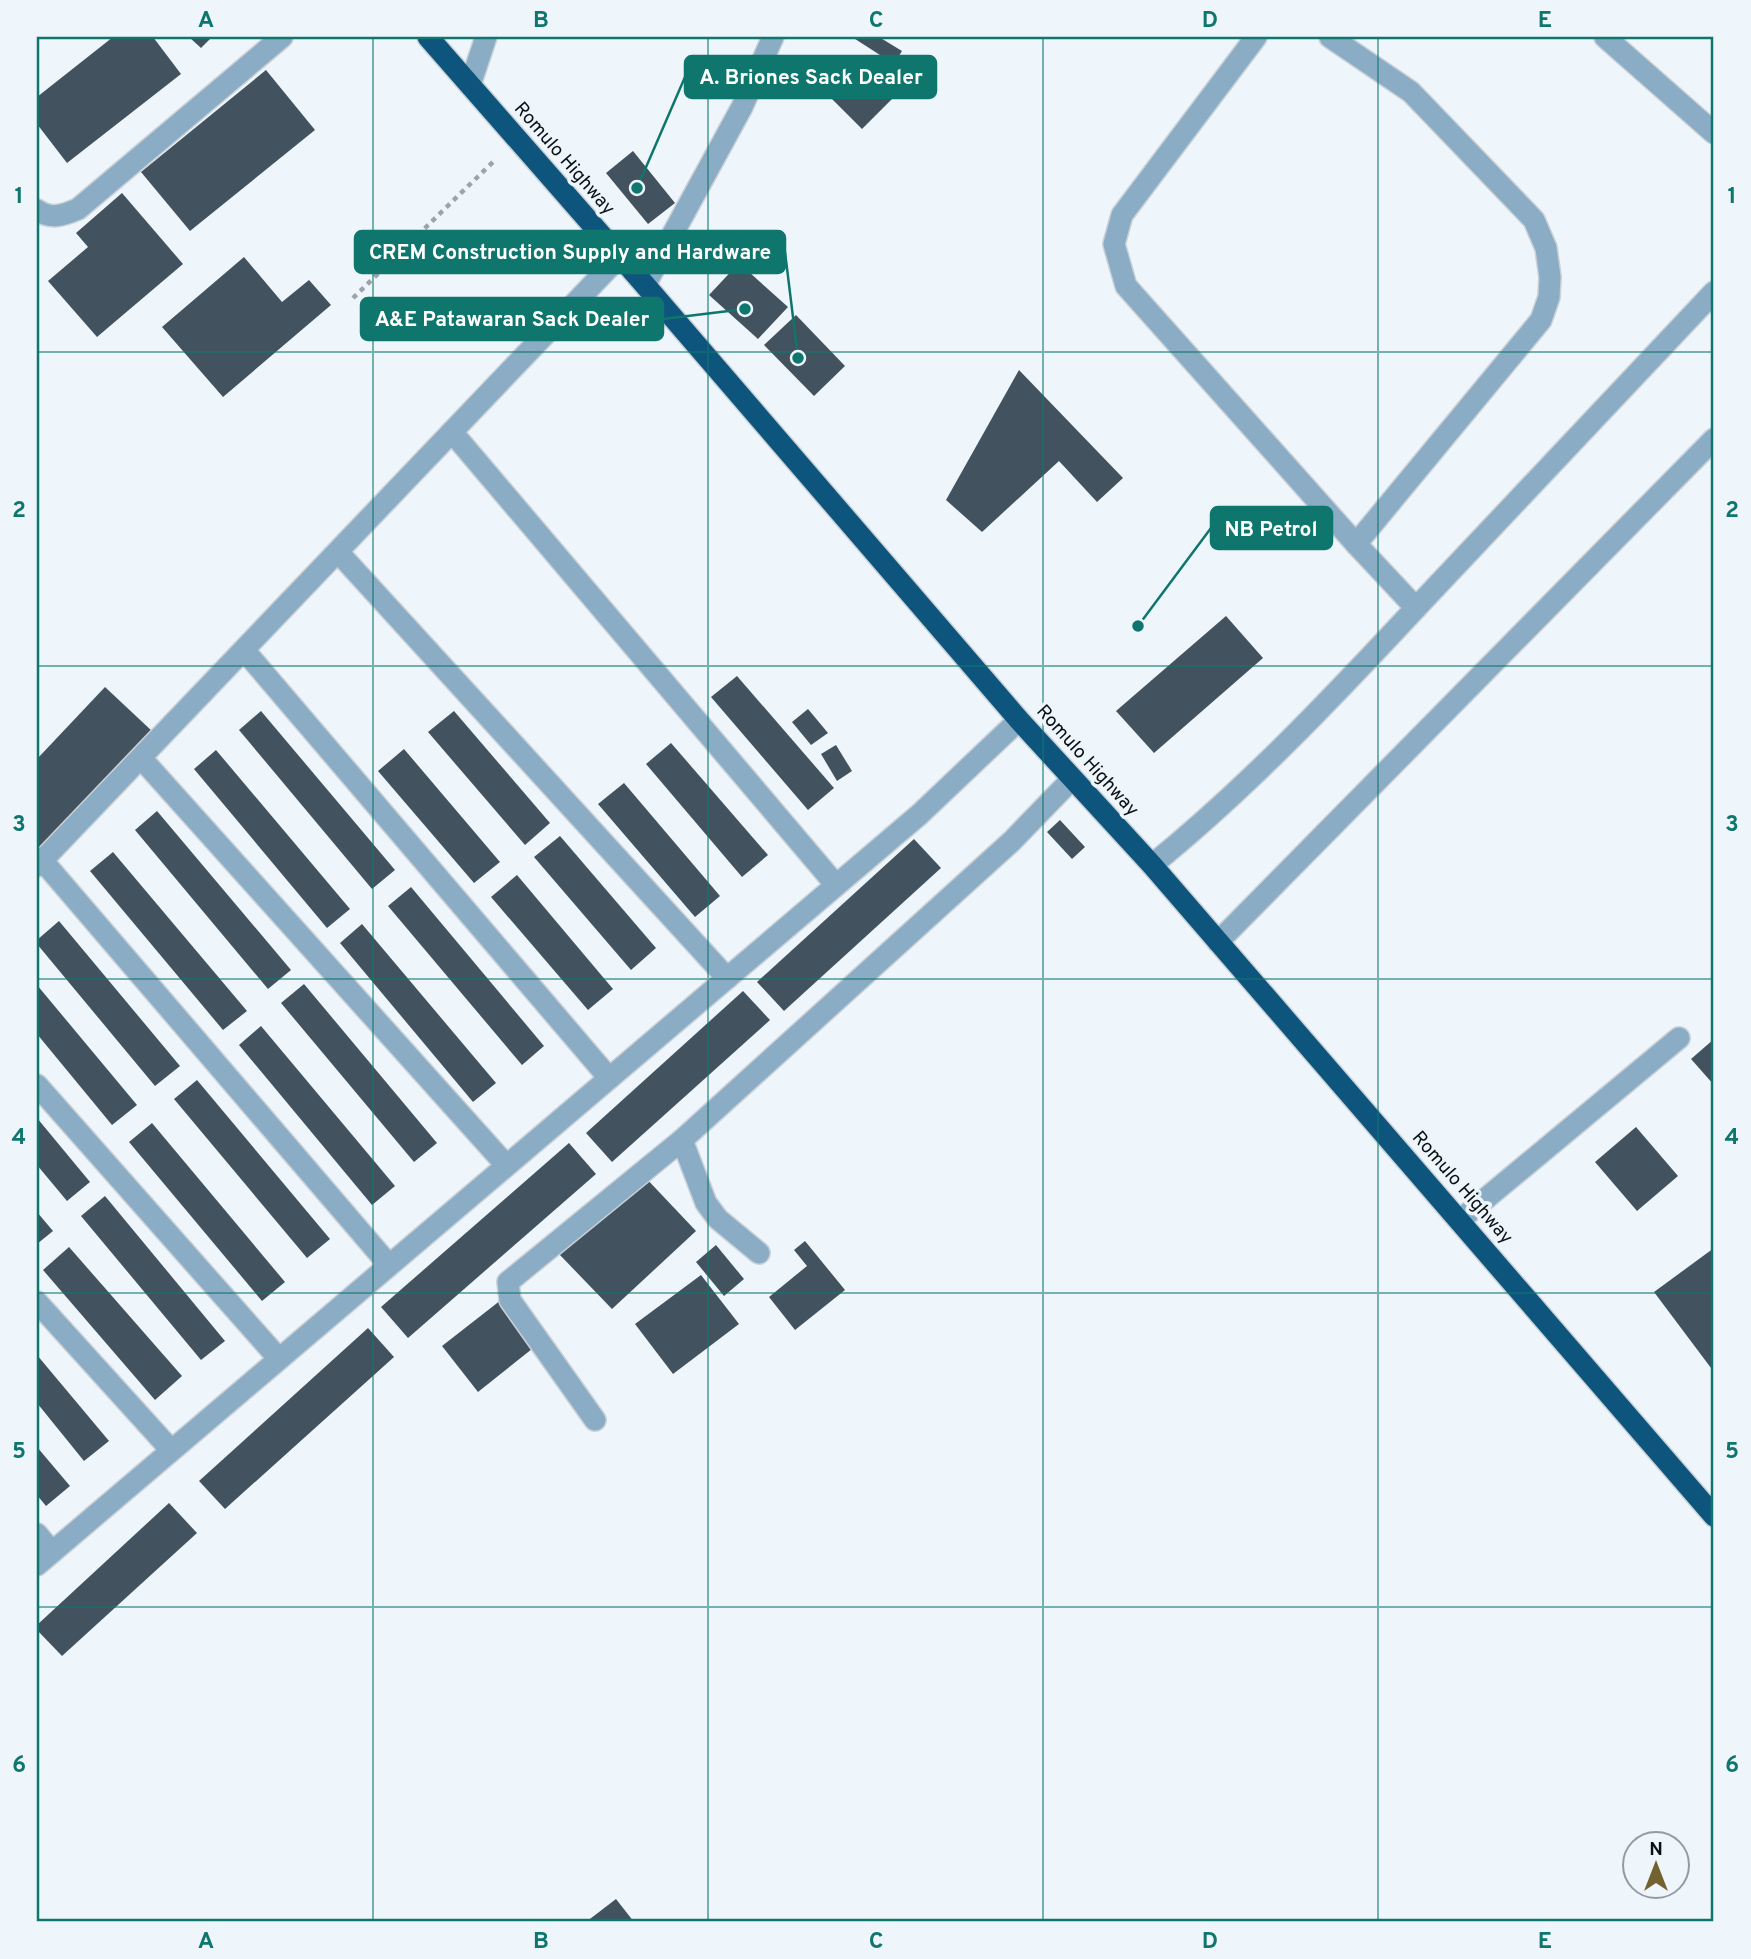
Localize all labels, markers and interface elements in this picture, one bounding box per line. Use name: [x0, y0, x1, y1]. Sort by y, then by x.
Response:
text: A: [198, 7, 214, 36]
text: B: [533, 7, 549, 36]
text: C: [869, 7, 883, 36]
text: D: [1202, 7, 1218, 36]
text: E: [1538, 7, 1552, 36]
callout: A. Briones Sack Dealer: [685, 56, 936, 98]
text: A. Briones Sack Dealer: [699, 65, 923, 92]
street label: Romulo Highway: [508, 97, 620, 221]
text: 1: [14, 183, 24, 212]
text: 1: [1727, 183, 1737, 212]
callout: CREM Construction Supply and Hardware: [355, 231, 785, 273]
text: CREM Construction Supply and Hardware: [369, 240, 771, 267]
callout: A&E Patawaran Sack Dealer: [361, 298, 663, 340]
text: A&E Patawaran Sack Dealer: [375, 307, 650, 334]
text: 2: [12, 497, 26, 526]
text: 2: [1725, 497, 1739, 526]
callout: NB Petrol: [1211, 507, 1332, 549]
text: NB Petrol: [1224, 517, 1318, 544]
street label: Romulo Highway: [1030, 700, 1144, 822]
text: 3: [12, 811, 26, 840]
text: 3: [1725, 811, 1739, 840]
text: 4: [12, 1124, 26, 1153]
text: 4: [1725, 1124, 1739, 1153]
street label: Romulo Highway: [1406, 1126, 1518, 1250]
text: 5: [12, 1438, 26, 1467]
text: 5: [1725, 1438, 1739, 1467]
text: 6: [12, 1752, 26, 1781]
text: 6: [1725, 1752, 1739, 1781]
north arrow: [1622, 1829, 1692, 1899]
text: N: [1649, 1838, 1663, 1862]
text: A: [198, 1928, 214, 1957]
text: B: [533, 1928, 549, 1957]
text: C: [869, 1928, 883, 1957]
text: D: [1202, 1928, 1218, 1957]
text: E: [1538, 1928, 1552, 1957]

